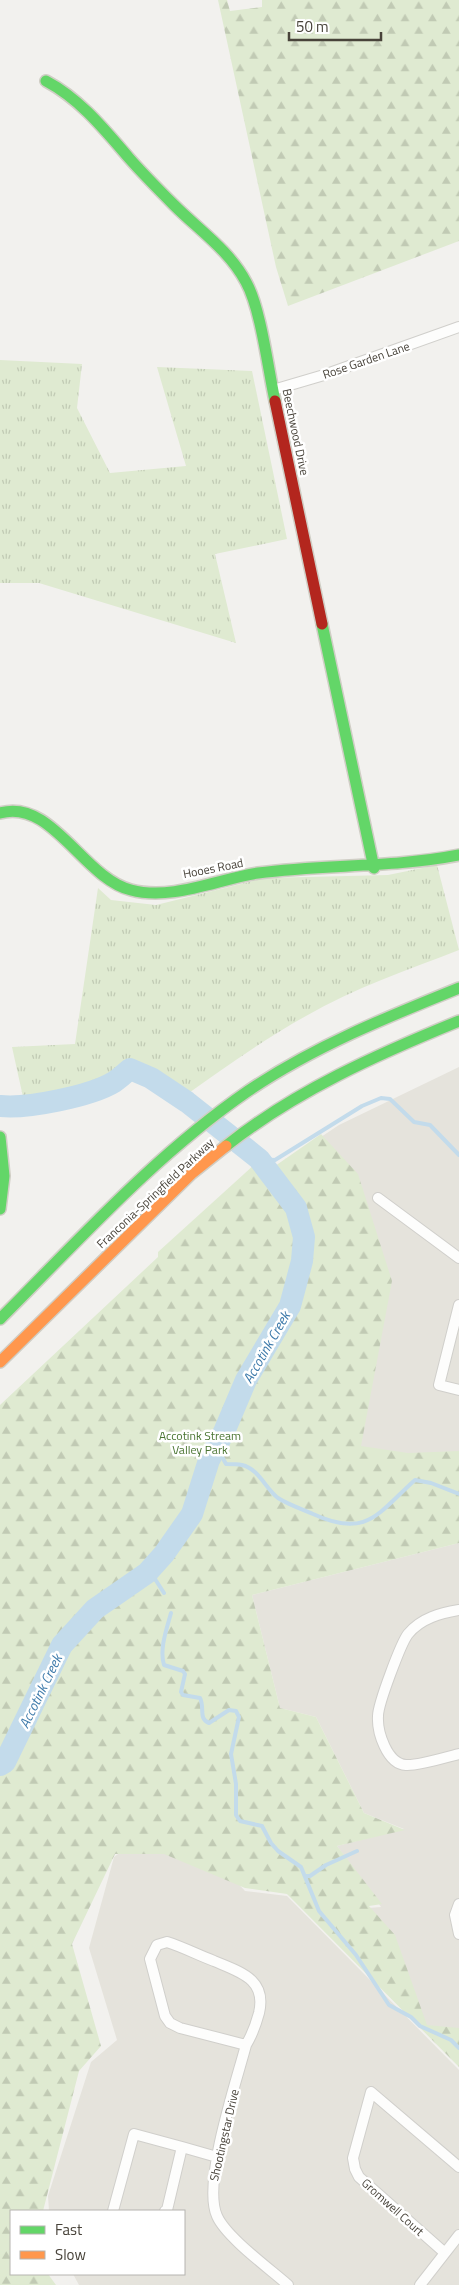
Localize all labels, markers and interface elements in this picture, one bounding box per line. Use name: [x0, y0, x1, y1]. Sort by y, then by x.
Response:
scale bar: [289, 10, 382, 42]
text: 50 m: [296, 15, 329, 38]
street label: Rose Garden Lane: [320, 336, 412, 384]
street label: Beechwood Drive: [278, 387, 314, 477]
street label: Hooes Road: [181, 853, 245, 883]
street label: Franconia-Springfield Parkway: [92, 1133, 218, 1253]
water label: Accotink Creek: [237, 1306, 296, 1387]
park label: Accotink Stream Valley Park: [159, 1426, 241, 1459]
water label: Accotink Creek: [13, 1649, 68, 1731]
street label: Shootingstar Drive: [204, 2087, 244, 2183]
street label: Gromwell Court: [357, 2174, 429, 2241]
legend: [10, 2210, 185, 2275]
text: Fast: [55, 2218, 83, 2241]
text: Slow: [55, 2243, 86, 2266]

